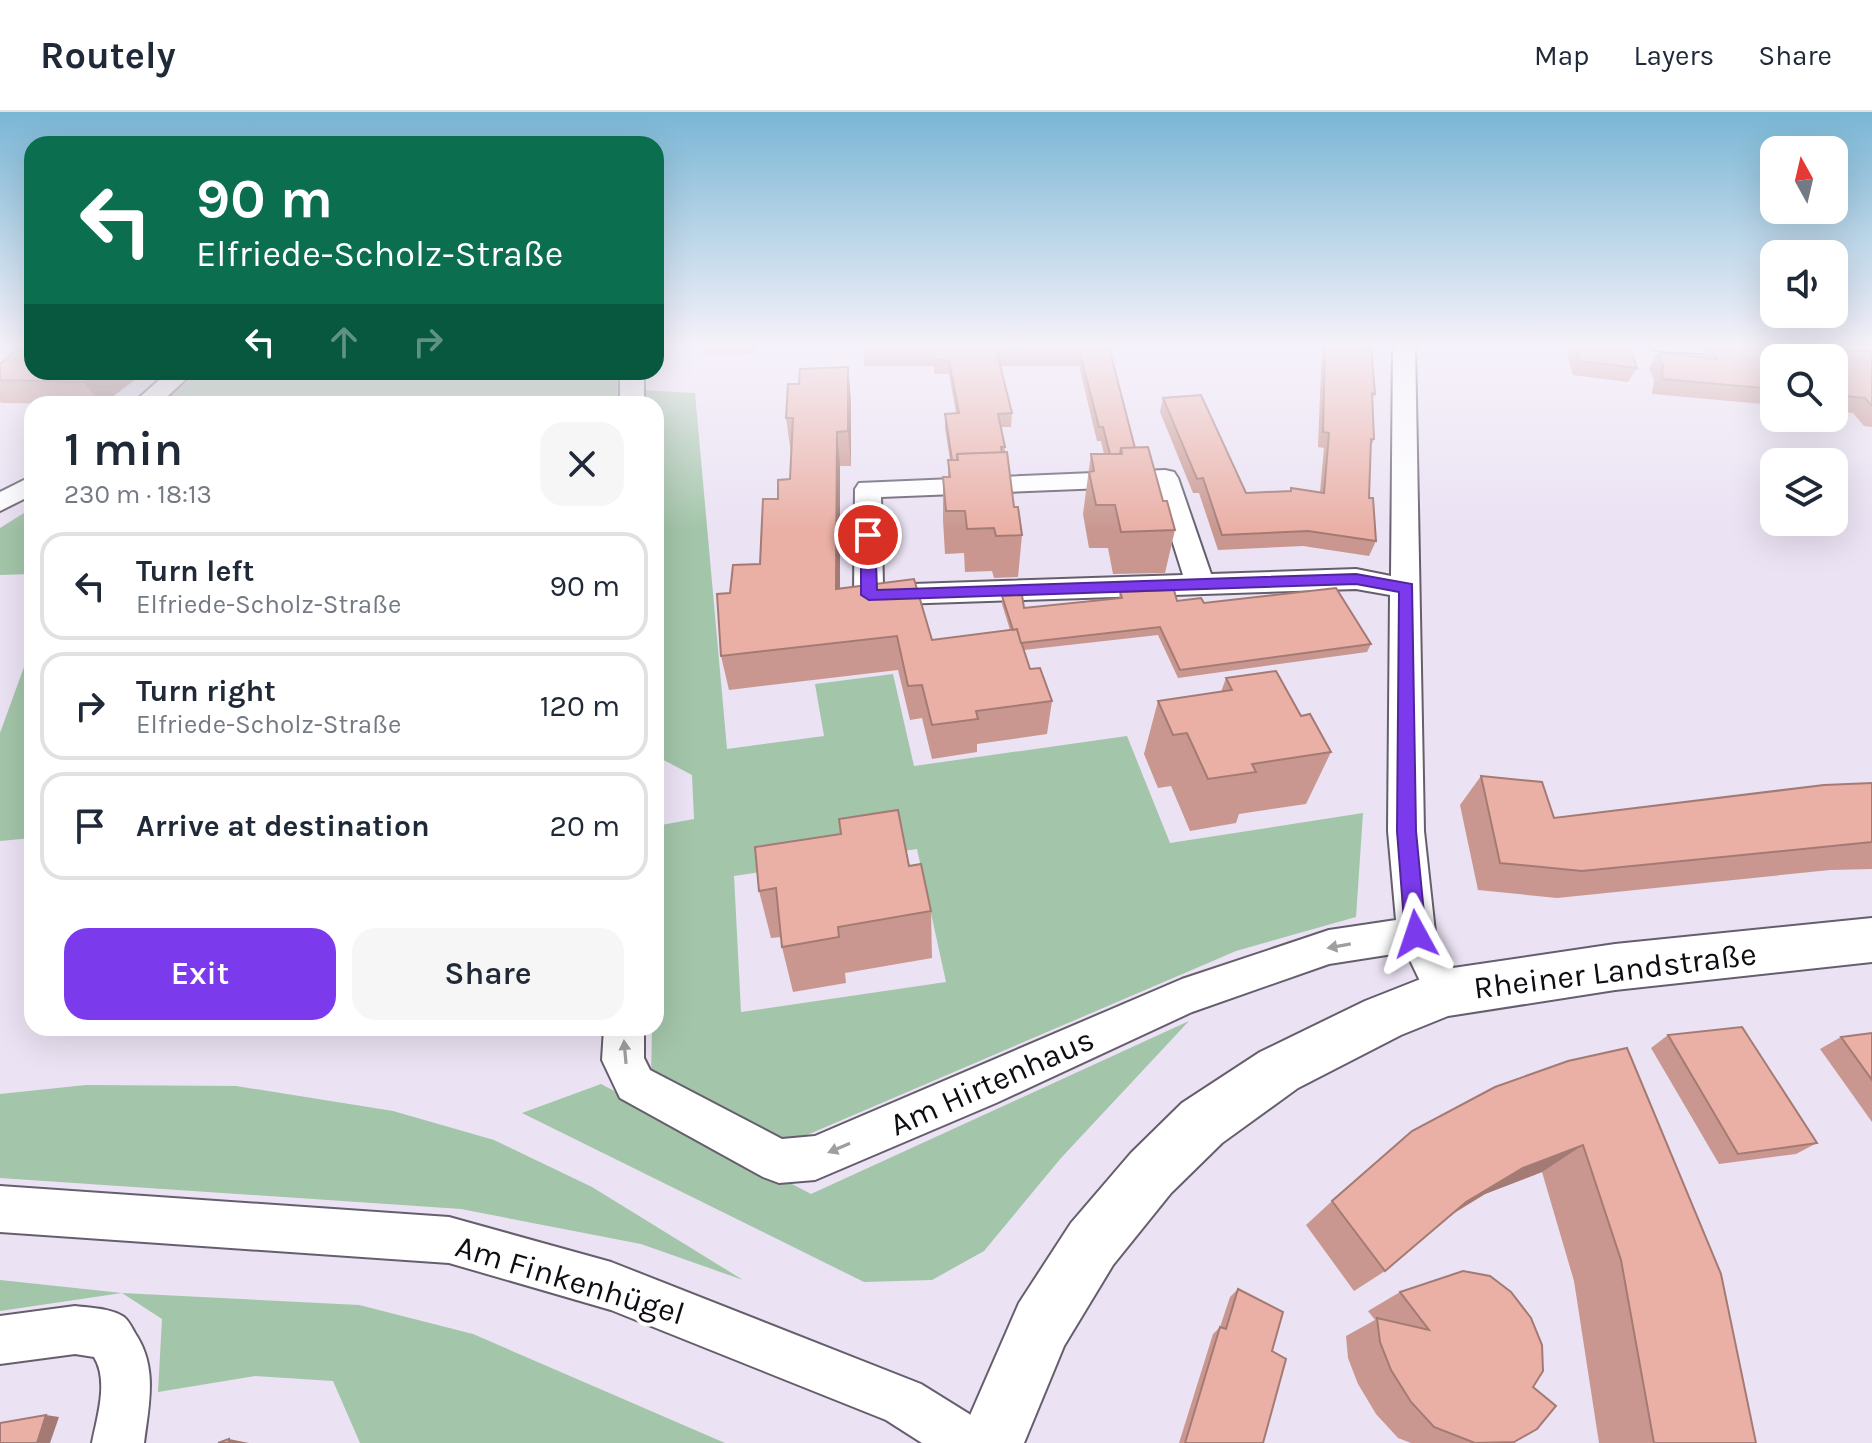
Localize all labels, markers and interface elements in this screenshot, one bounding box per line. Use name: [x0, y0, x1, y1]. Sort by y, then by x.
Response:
text: Routely: [40, 33, 176, 78]
text: Map: [1534, 39, 1589, 72]
text: Layers: [1633, 39, 1714, 72]
text: Share: [1758, 39, 1832, 72]
north arrow: [1760, 136, 1848, 224]
map controls: [1760, 136, 1848, 536]
text: 90 m: [196, 166, 333, 231]
icon: left: [64, 168, 168, 272]
text: Elfriede-Scholz-Straße: [196, 233, 563, 275]
button: sound: [1760, 240, 1848, 328]
icon: left: [238, 320, 282, 364]
icon: ahead: [322, 320, 366, 364]
icon: right: [406, 320, 450, 364]
button: search: [1760, 344, 1848, 432]
text: 1 min: [64, 421, 183, 477]
button: close: [540, 422, 624, 506]
button: layers: [1760, 448, 1848, 536]
text: 230 m · 18:13: [64, 479, 212, 510]
pin: [834, 501, 902, 569]
icon: arrive: [846, 513, 890, 557]
text: Turn left: [136, 553, 254, 589]
icon: left: [68, 564, 112, 608]
text: 90 m: [550, 568, 620, 604]
text: Elfriede-Scholz-Straße: [136, 589, 401, 620]
text: Turn right: [136, 673, 276, 709]
icon: right: [68, 684, 112, 728]
text: 120 m: [540, 688, 620, 724]
text: Elfriede-Scholz-Straße: [136, 709, 401, 740]
icon: arrive: [68, 804, 112, 848]
text: Arrive at destination: [136, 808, 430, 844]
text: 20 m: [550, 808, 620, 844]
position arrow: [1374, 892, 1458, 976]
button: Exit: [64, 928, 336, 1020]
button: Share: [352, 928, 624, 1020]
street label: Rheiner Landstraße: [1471, 935, 1759, 1007]
one-way arrow: [1326, 941, 1351, 953]
street label: Am Hirtenhaus: [884, 1020, 1100, 1144]
one-way arrow: [618, 1039, 631, 1064]
one-way arrow: [827, 1142, 851, 1155]
street label: Am Finkenhügel: [451, 1228, 689, 1332]

